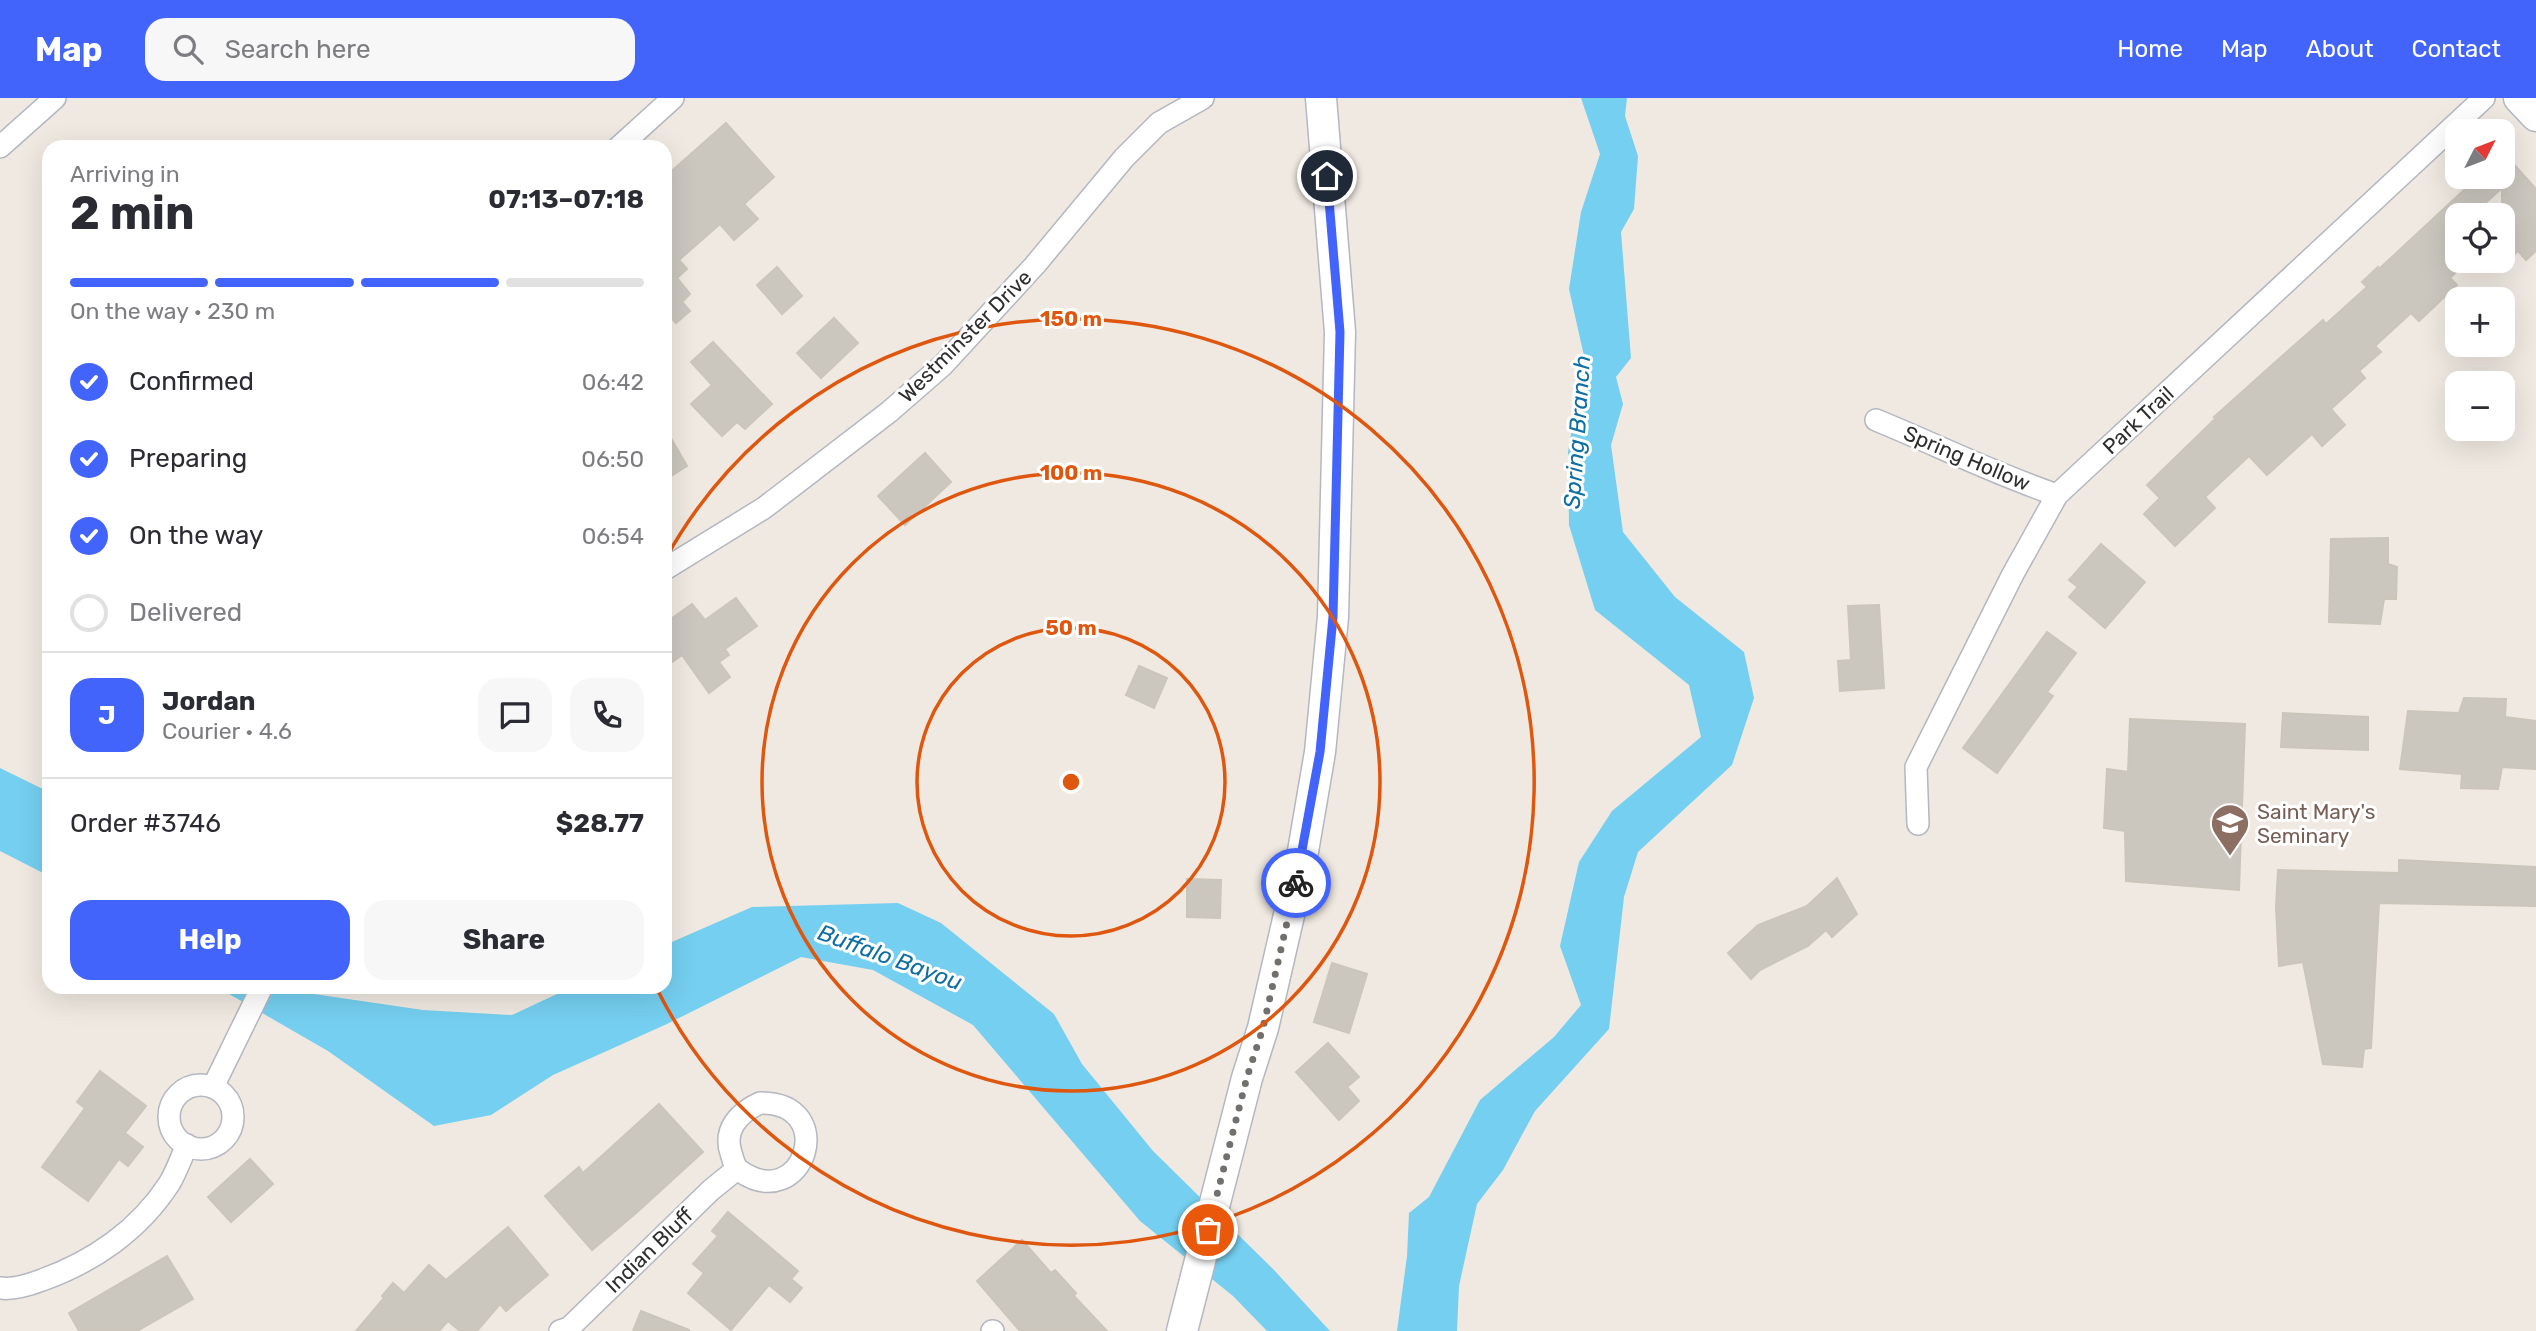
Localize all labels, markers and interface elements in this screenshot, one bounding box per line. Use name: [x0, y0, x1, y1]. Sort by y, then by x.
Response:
search box: [145, 18, 635, 81]
text: Map: [35, 30, 103, 69]
icon: search: [169, 30, 207, 68]
text: Search here: [225, 34, 370, 65]
text: Home: [2117, 35, 2183, 63]
text: Map: [2221, 35, 2268, 63]
text: About: [2306, 35, 2374, 63]
text: Contact: [2412, 35, 2501, 63]
north arrow: [2445, 119, 2515, 189]
map controls: [2445, 119, 2515, 441]
pin: [1297, 146, 1357, 206]
icon: home: [1308, 157, 1346, 195]
text: Arriving in: [70, 160, 180, 188]
text: 07:13–07:18: [488, 184, 644, 215]
text: 2 min: [70, 186, 195, 241]
button: locate: [2445, 203, 2515, 273]
street label: Westminster Drive: [893, 264, 1037, 408]
button: +: [2445, 287, 2515, 357]
text: On the way · 230 m: [70, 297, 275, 325]
text: 150 m: [1040, 306, 1102, 331]
water label: Spring Branch: [1558, 354, 1596, 510]
icon: check: [70, 363, 108, 401]
text: Confirmed: [129, 366, 254, 397]
text: 06:42: [582, 368, 644, 396]
button: −: [2445, 371, 2515, 441]
street label: Park Trail: [2097, 381, 2179, 459]
street label: Spring Hollow: [1900, 420, 2034, 496]
icon: check: [70, 440, 108, 478]
text: Preparing: [129, 443, 247, 474]
text: 06:50: [581, 445, 644, 473]
text: 100 m: [1040, 460, 1102, 485]
icon: check: [70, 517, 108, 555]
text: On the way: [129, 520, 263, 551]
text: 06:54: [582, 522, 644, 550]
text: Delivered: [129, 597, 242, 628]
text: 50 m: [1045, 615, 1097, 640]
button: chat: [478, 678, 552, 752]
button: phone: [570, 678, 644, 752]
text: Jordan: [162, 686, 255, 717]
text: J: [98, 700, 116, 731]
text: Courier · 4.6: [162, 717, 292, 745]
centre of rings: [1059, 770, 1083, 794]
place label: Saint Mary's Seminary: [2257, 799, 2375, 848]
school or university icon: Saint Mary's Seminary: [2209, 802, 2251, 857]
text: Order #3746: [70, 808, 221, 839]
text: $28.77: [556, 808, 644, 839]
courier: [1261, 848, 1331, 918]
icon: bike: [1277, 864, 1315, 902]
button: Help: [70, 900, 350, 980]
button: Share: [364, 900, 644, 980]
water label: Buffalo Bayou: [814, 918, 966, 996]
pin: [1178, 1200, 1238, 1260]
street label: Indian Bluff: [600, 1202, 698, 1298]
icon: bag: [1189, 1211, 1227, 1249]

